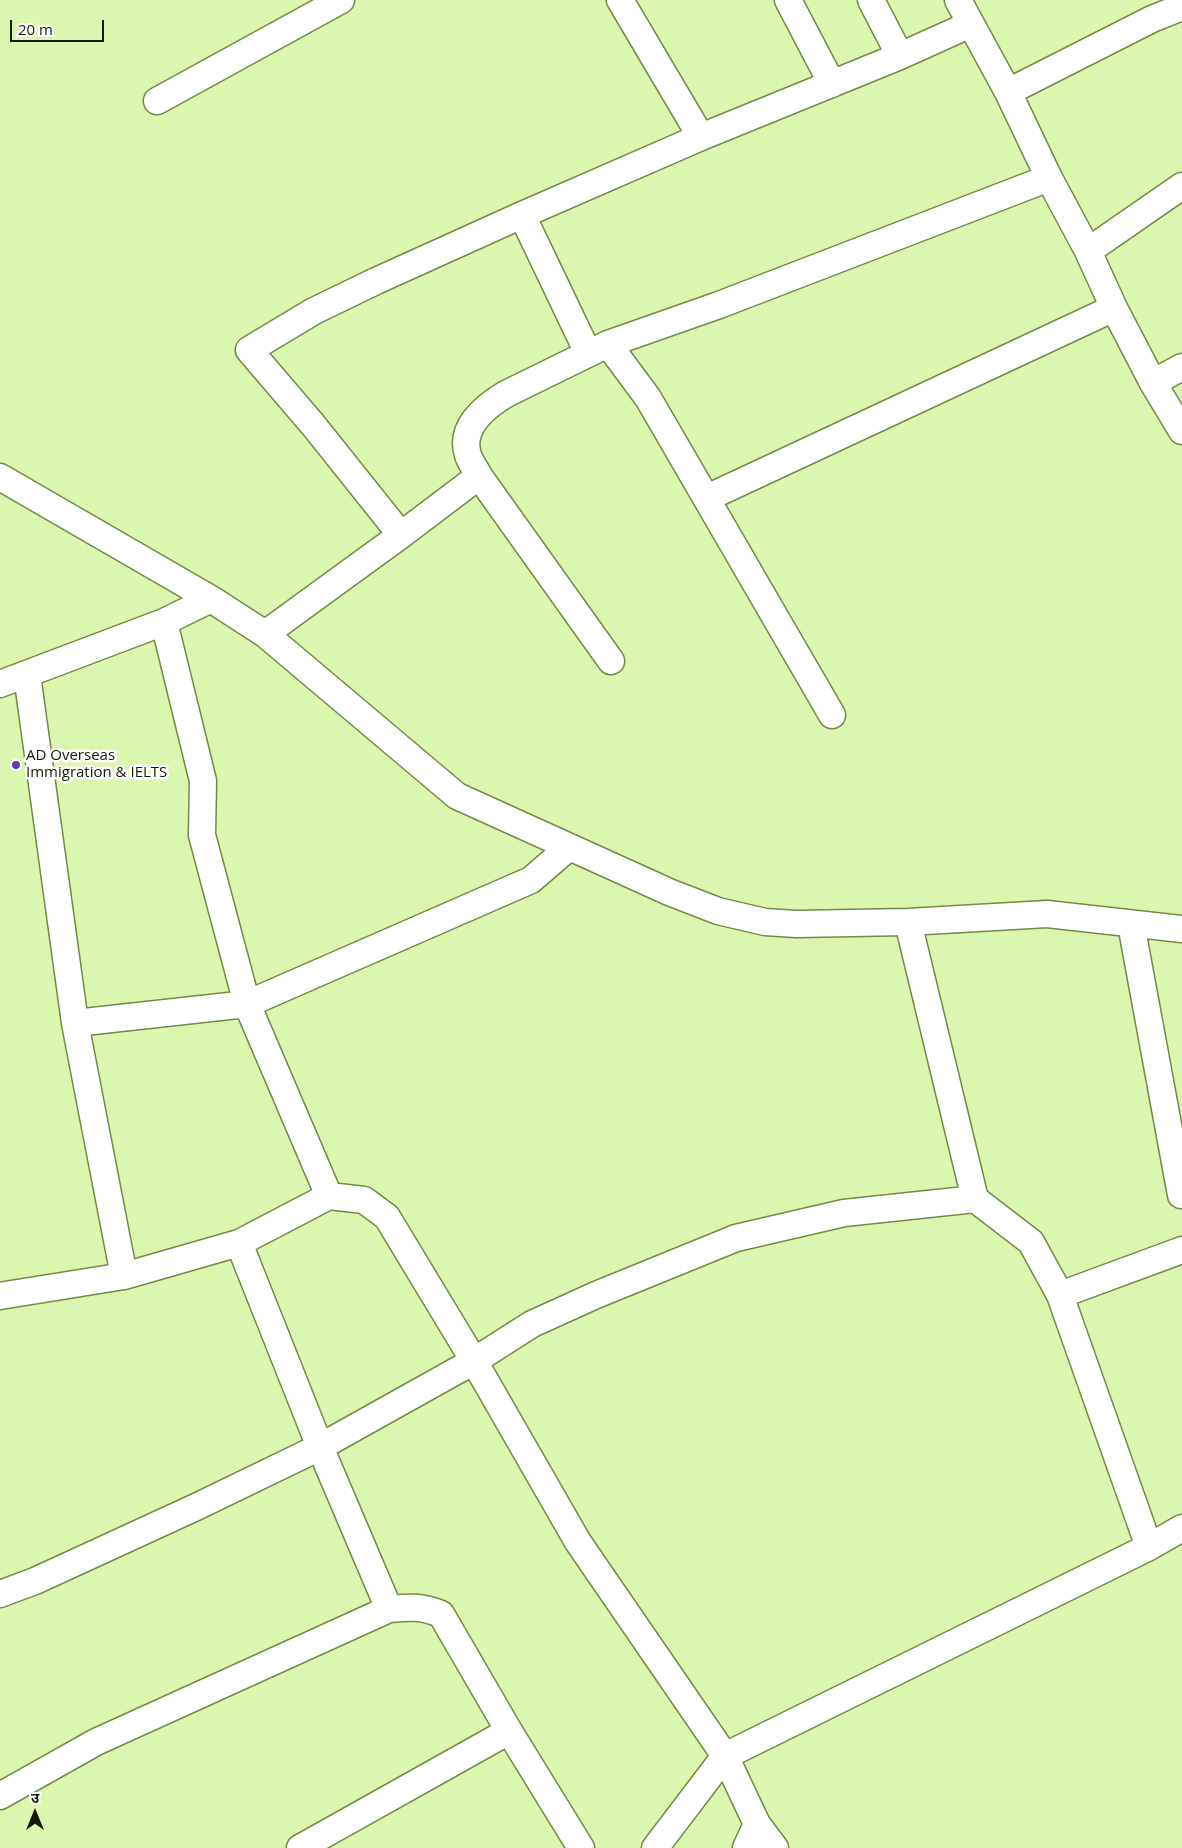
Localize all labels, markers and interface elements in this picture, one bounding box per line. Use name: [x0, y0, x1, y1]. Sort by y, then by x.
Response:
scale bar: [12, 10, 106, 42]
text: 20 m: [18, 19, 53, 39]
place label: AD Overseas Immigration & IELTS: [26, 747, 167, 782]
marker: AD Overseas Immigration & IELTS: [10, 759, 22, 771]
north arrow: [10, 1788, 60, 1838]
text: उ: [31, 1788, 39, 1807]

